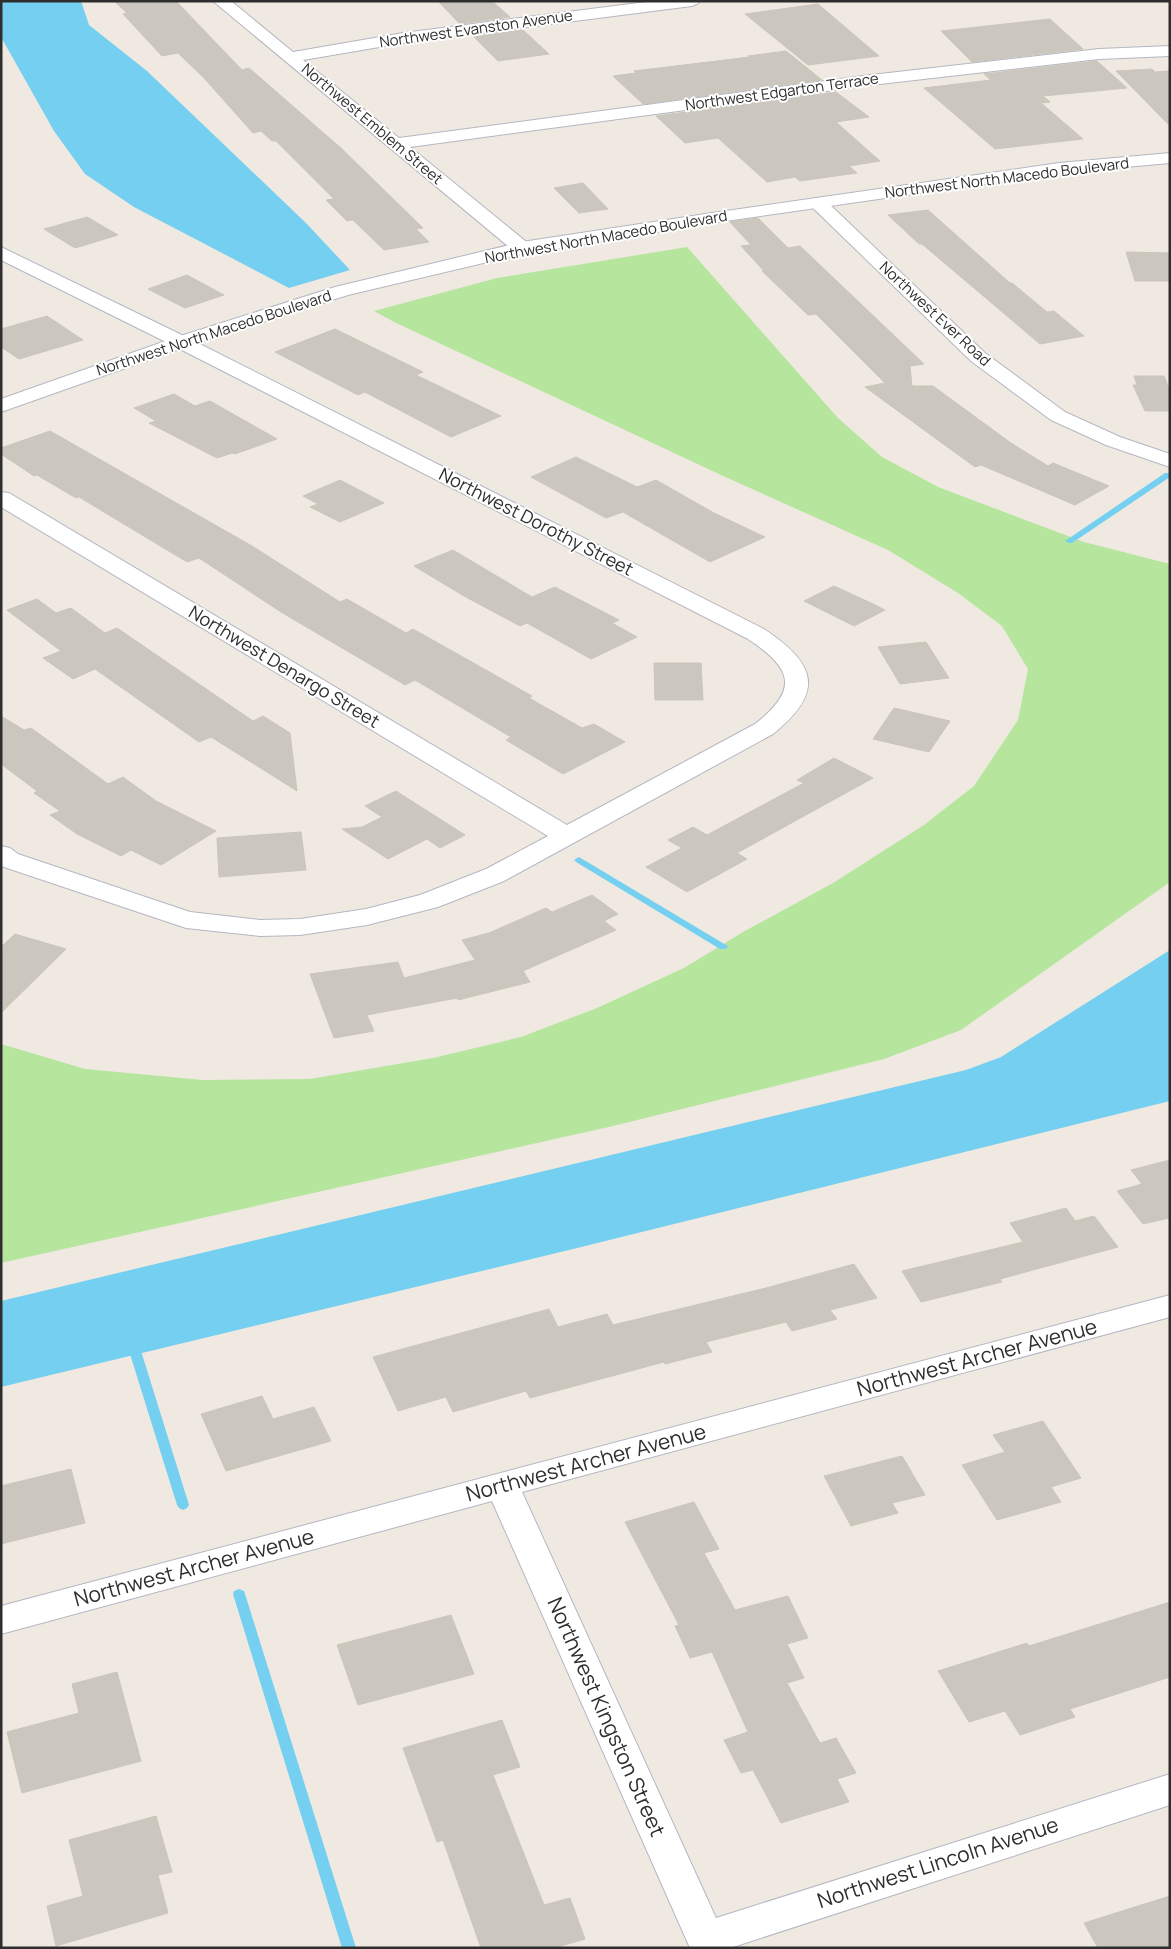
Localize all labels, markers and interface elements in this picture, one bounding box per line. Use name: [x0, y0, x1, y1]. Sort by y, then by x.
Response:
street label: Northwest Evanston Avenue: [378, 5, 574, 52]
street label: Northwest Emblem Street: [297, 58, 447, 189]
street label: Northwest Edgarton Terrace: [684, 68, 880, 115]
street label: Northwest North Macedo Boulevard: [884, 152, 1130, 203]
street label: Northwest North Macedo Boulevard: [483, 205, 729, 268]
street label: Northwest Ever Road: [875, 257, 995, 371]
street label: Northwest North Macedo Boulevard: [94, 285, 334, 381]
street label: Northwest Dorothy Street: [435, 462, 638, 581]
street label: Northwest Denargo Street: [185, 600, 384, 733]
street label: Northwest Archer Avenue: [854, 1311, 1100, 1403]
street label: Northwest Archer Avenue: [463, 1416, 709, 1508]
street label: Northwest Archer Avenue: [71, 1521, 317, 1613]
street label: Northwest Kingston Street: [541, 1593, 672, 1841]
street label: Northwest Lincoln Avenue: [813, 1810, 1062, 1914]

